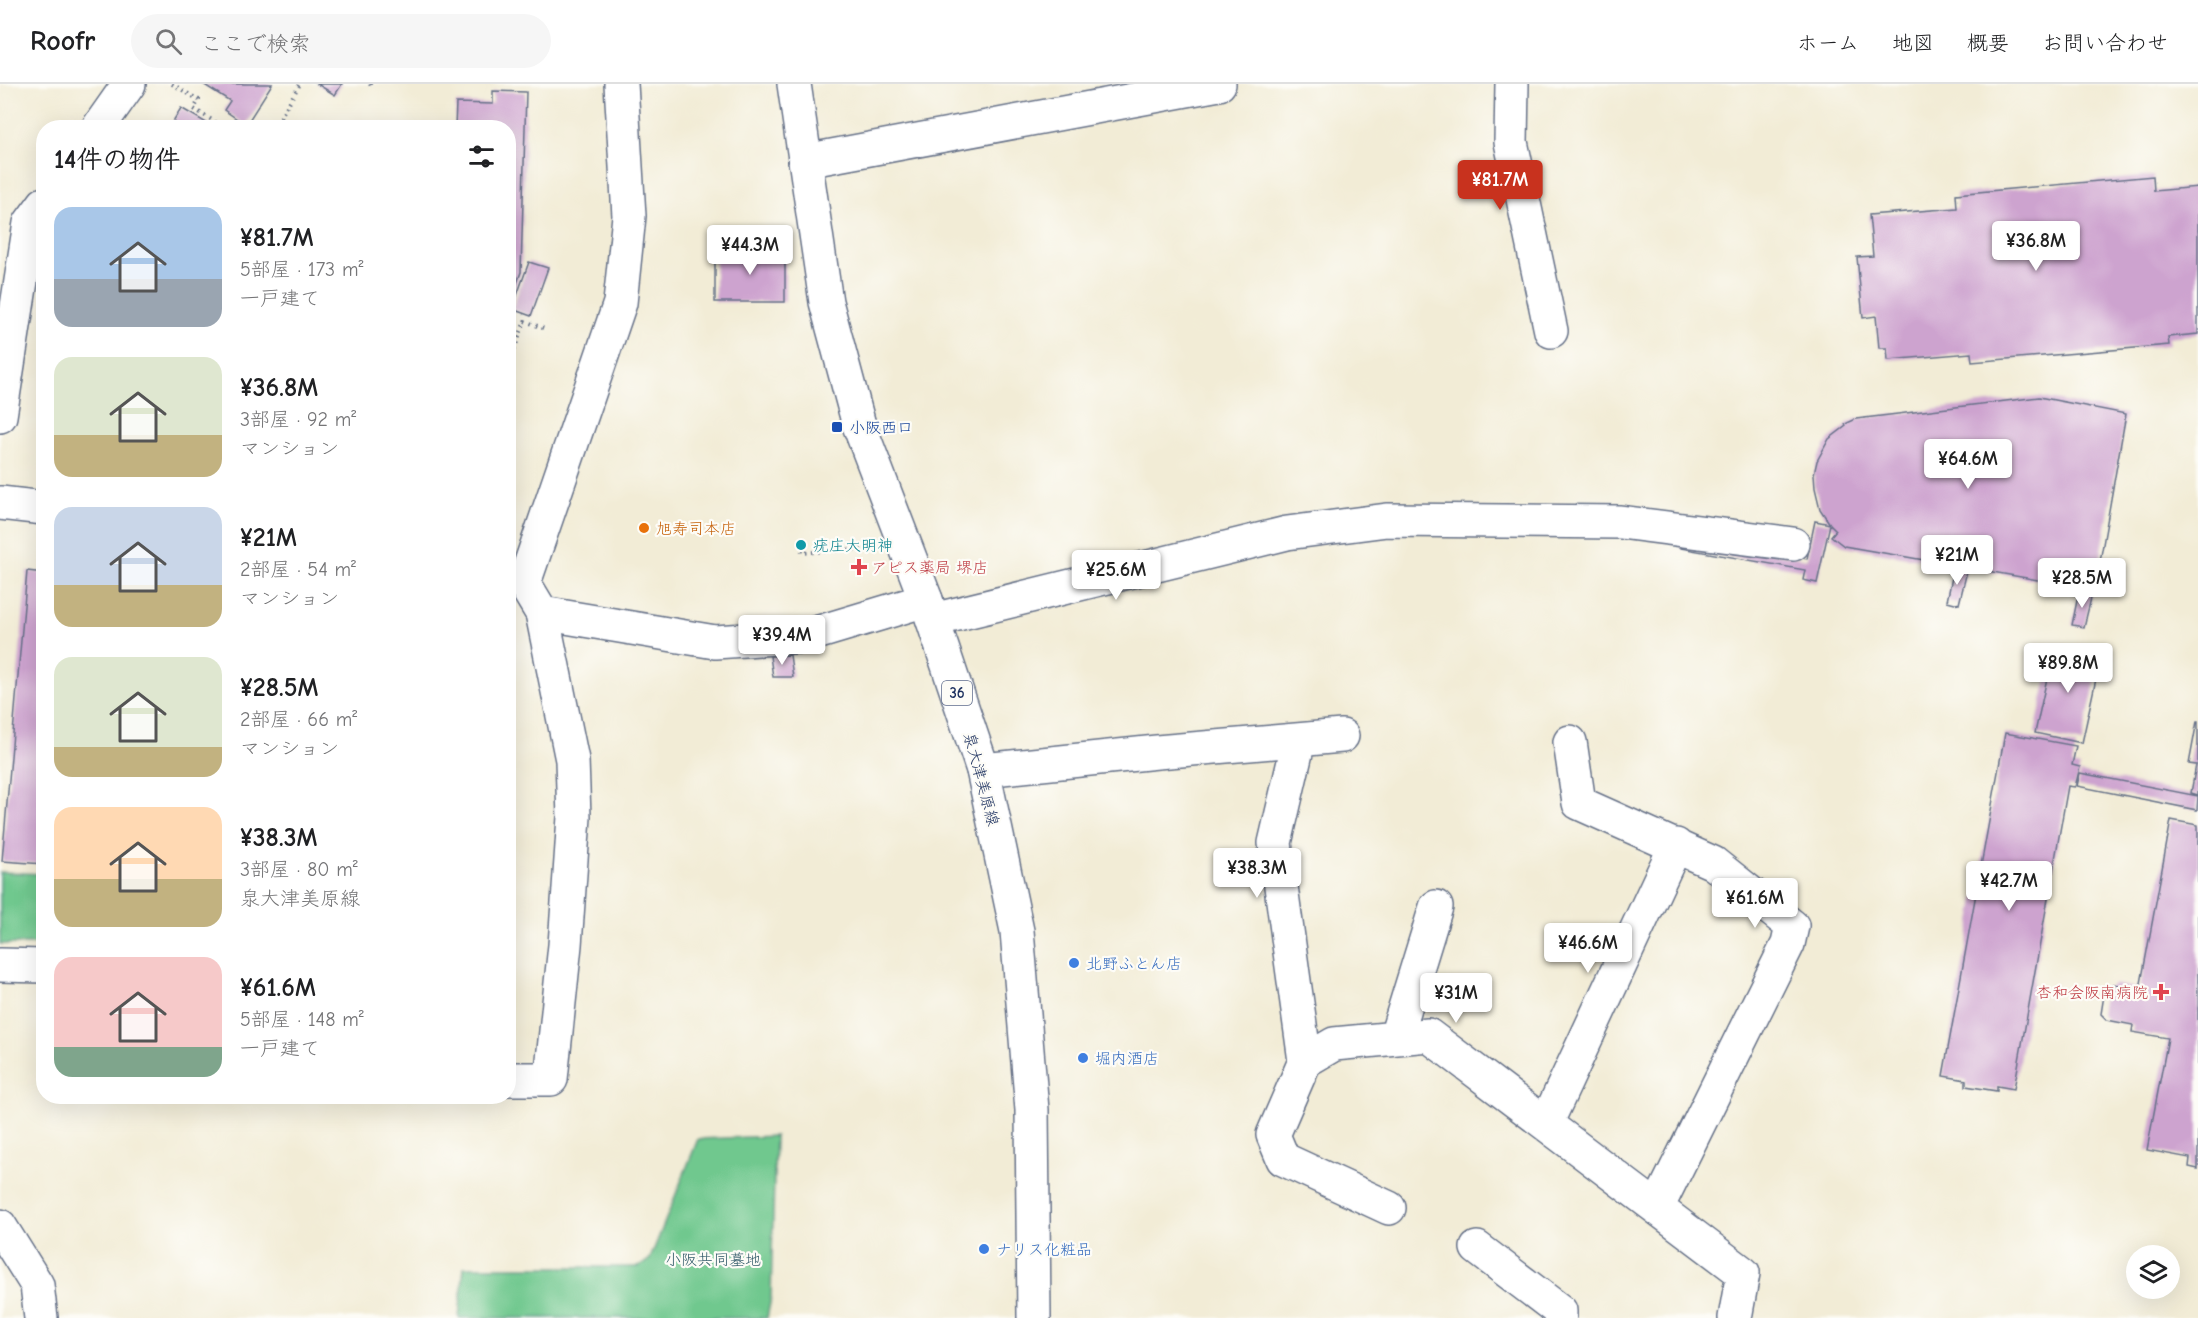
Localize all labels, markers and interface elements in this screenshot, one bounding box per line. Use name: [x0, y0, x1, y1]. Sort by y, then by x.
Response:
search box: [131, 14, 551, 68]
text: Roofr: [30, 25, 95, 57]
icon: search: [152, 25, 185, 58]
text: ここで検索: [200, 31, 310, 57]
text: ホーム: [1797, 31, 1859, 55]
text: 地図: [1892, 31, 1934, 55]
text: 概要: [1967, 31, 2009, 55]
text: お問い合わせ: [2042, 31, 2168, 55]
icon: filters: [465, 140, 498, 173]
text: 14件の物件: [54, 145, 180, 175]
pin: ¥81.7M: [1451, 160, 1549, 211]
text: ¥81.7M: [1472, 168, 1528, 191]
pin: ¥36.8M: [1987, 221, 2085, 272]
text: ¥81.7M: [240, 223, 314, 253]
pin: ¥44.3M: [701, 225, 799, 276]
text: ¥36.8M: [2006, 229, 2066, 252]
icon: home: [102, 231, 174, 303]
text: ¥44.3M: [721, 233, 779, 256]
text: 5部屋 · 173 m²: [240, 258, 363, 281]
text: 一戸建て: [240, 287, 320, 310]
text: ¥36.8M: [240, 373, 318, 403]
icon: home: [102, 381, 174, 453]
text: 3部屋 · 92 m²: [240, 408, 356, 431]
place label: 小阪西口: [849, 419, 913, 437]
marker: 小阪西口: [830, 420, 844, 434]
text: マンション: [240, 437, 339, 460]
pin: ¥64.6M: [1919, 439, 2017, 490]
text: ¥64.6M: [1938, 447, 1998, 470]
place label: 旭寿司本店: [656, 520, 736, 538]
marker: 旭寿司本店: [637, 521, 651, 535]
text: ¥21M: [240, 523, 297, 553]
icon: home: [102, 531, 174, 603]
pin: ¥21M: [1921, 535, 1993, 586]
place label: 疣庄大明神: [813, 537, 893, 555]
marker: 疣庄大明神: [794, 538, 808, 552]
text: ¥21M: [1935, 543, 1979, 566]
pin: ¥25.6M: [1067, 550, 1165, 601]
text: 2部屋 · 54 m²: [240, 558, 356, 581]
text: ¥25.6M: [1086, 558, 1146, 581]
pin: ¥28.5M: [2033, 558, 2131, 609]
place label: アピス薬局 堺店: [871, 559, 988, 577]
marker: アピス薬局 堺店: [852, 560, 866, 574]
text: ¥28.5M: [2052, 566, 2112, 589]
text: マンション: [240, 587, 339, 610]
pin: ¥39.4M: [733, 615, 831, 666]
text: ¥39.4M: [752, 623, 812, 646]
pin: ¥89.8M: [2019, 643, 2117, 694]
text: ¥89.8M: [2038, 651, 2098, 674]
text: ¥28.5M: [240, 673, 319, 703]
icon: home: [102, 681, 174, 753]
road number: 36: [942, 681, 972, 705]
text: 2部屋 · 66 m²: [240, 708, 357, 731]
street label: 泉大津美原線: [960, 731, 1002, 828]
text: マンション: [240, 737, 339, 760]
text: ¥38.3M: [240, 823, 317, 853]
icon: home: [102, 831, 174, 903]
pin: ¥38.3M: [1208, 848, 1306, 899]
text: ¥38.3M: [1227, 856, 1287, 879]
text: 3部屋 · 80 m²: [240, 858, 358, 881]
pin: ¥42.7M: [1960, 861, 2058, 912]
text: ¥42.7M: [1980, 869, 2038, 892]
pin: ¥61.6M: [1706, 878, 1804, 929]
text: ¥61.6M: [1726, 886, 1784, 909]
text: 泉大津美原線: [240, 887, 360, 910]
pin: ¥46.6M: [1539, 923, 1637, 974]
text: ¥46.6M: [1558, 931, 1618, 954]
place label: 北野ふとん店: [1086, 955, 1182, 973]
marker: 北野ふとん店: [1067, 956, 1081, 970]
text: ¥61.6M: [240, 973, 316, 1003]
pin: ¥31M: [1420, 973, 1492, 1024]
icon: home: [102, 981, 174, 1053]
text: ¥31M: [1434, 981, 1478, 1004]
marker: 杏和会阪南病院: [2152, 983, 2170, 1001]
place label: 杏和会阪南病院: [2036, 984, 2148, 1002]
text: 5部屋 · 148 m²: [240, 1008, 364, 1031]
text: 一戸建て: [240, 1037, 320, 1060]
place label: 堀内酒店: [1095, 1050, 1159, 1068]
marker: 堀内酒店: [1076, 1051, 1090, 1065]
place label: ナリス化粧品: [996, 1241, 1092, 1259]
marker: ナリス化粧品: [977, 1242, 991, 1256]
map controls: [2126, 1245, 2180, 1299]
button: layers: [2126, 1245, 2180, 1299]
park label: 小阪共同墓地: [665, 1251, 761, 1269]

